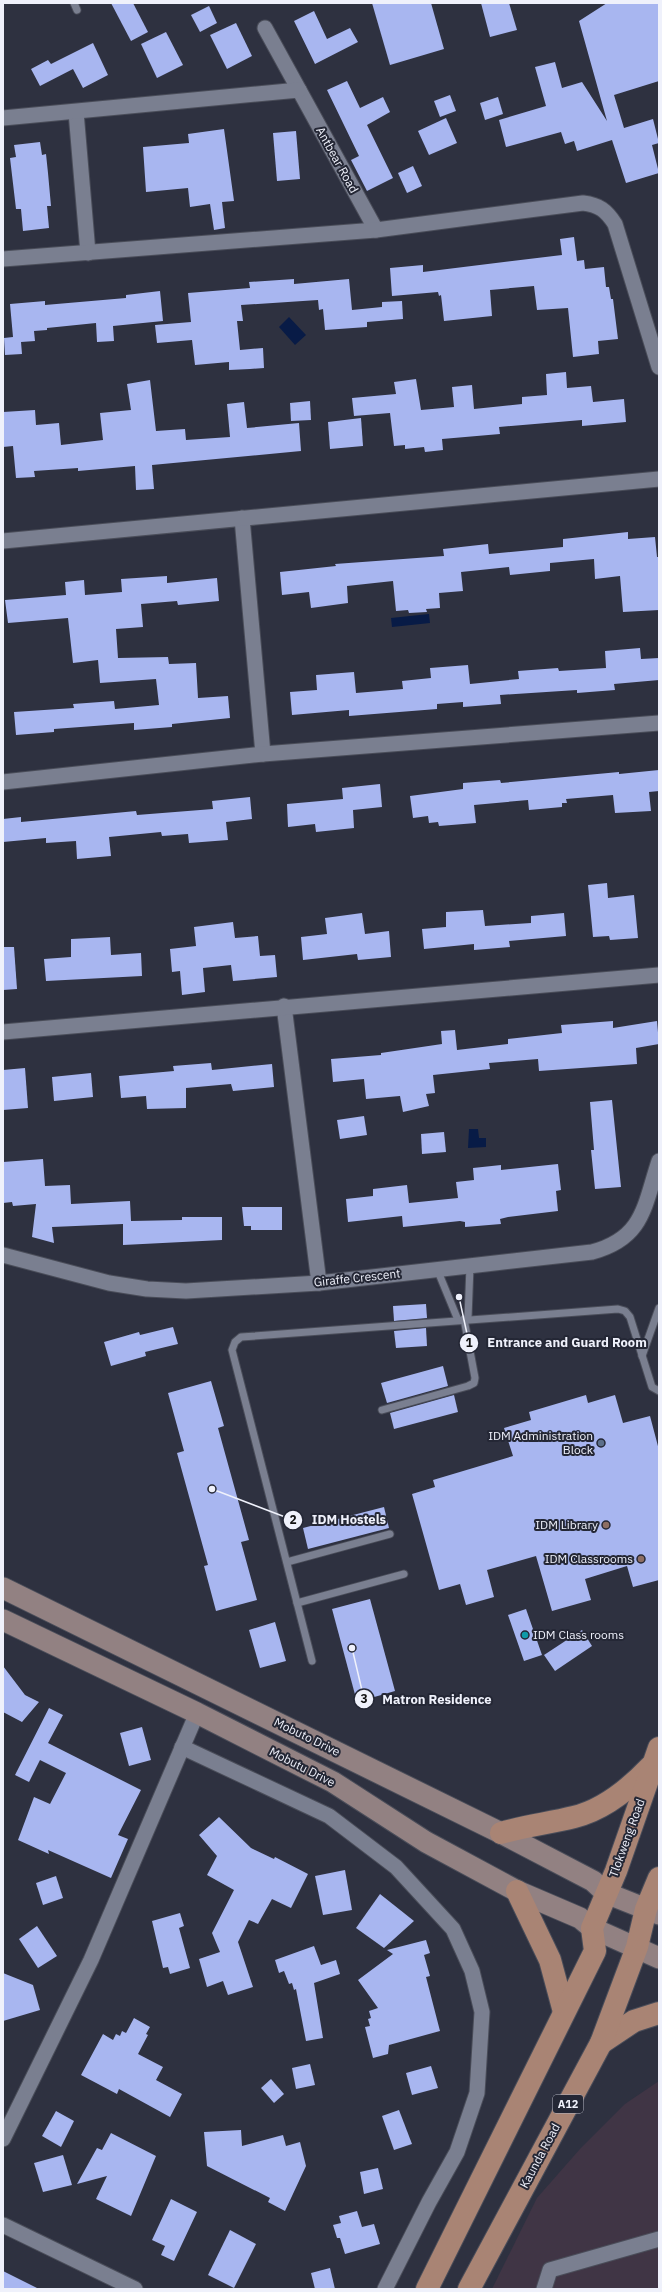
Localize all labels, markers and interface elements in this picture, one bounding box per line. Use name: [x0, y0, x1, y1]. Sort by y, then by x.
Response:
street label: Antbear Road: [313, 124, 362, 196]
street label: Giraffe Crescent: [313, 1265, 401, 1290]
callout: Entrance and Guard Room: [459, 1330, 655, 1355]
text: Entrance and Guard Room: [487, 1334, 647, 1351]
text: 1: [465, 1335, 473, 1350]
place label: IDM Administration Block: [488, 1428, 594, 1457]
marker: IDM Administration Block: [596, 1438, 606, 1448]
callout: IDM Hostels: [283, 1507, 394, 1532]
text: IDM Hostels: [312, 1511, 387, 1528]
text: 2: [289, 1512, 297, 1527]
place label: IDM Library: [535, 1517, 598, 1532]
marker: IDM Library: [601, 1520, 611, 1530]
place label: IDM Classrooms: [545, 1551, 633, 1566]
marker: IDM Classrooms: [636, 1554, 646, 1564]
place label: IDM Class rooms: [533, 1627, 624, 1642]
marker: IDM Class rooms: [520, 1630, 530, 1640]
callout: Matron Residence: [354, 1687, 499, 1712]
text: 3: [360, 1691, 368, 1706]
text: Matron Residence: [382, 1691, 492, 1708]
street label: Mobuto Drive: [272, 1714, 343, 1759]
street label: Mobutu Drive: [267, 1744, 338, 1790]
street label: Tlokweng Road: [605, 1797, 648, 1879]
road number: A12: [553, 2095, 583, 2113]
street label: Kaunda Road: [516, 2121, 563, 2191]

